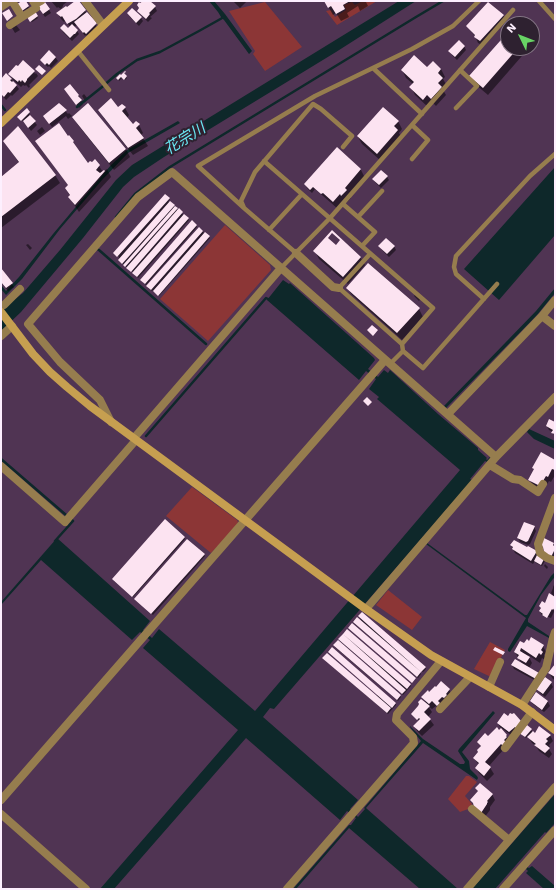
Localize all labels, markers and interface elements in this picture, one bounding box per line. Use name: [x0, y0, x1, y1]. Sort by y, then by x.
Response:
north arrow: [500, 16, 540, 56]
text: N: [504, 21, 519, 36]
water label: 花宗川: [161, 119, 209, 159]

